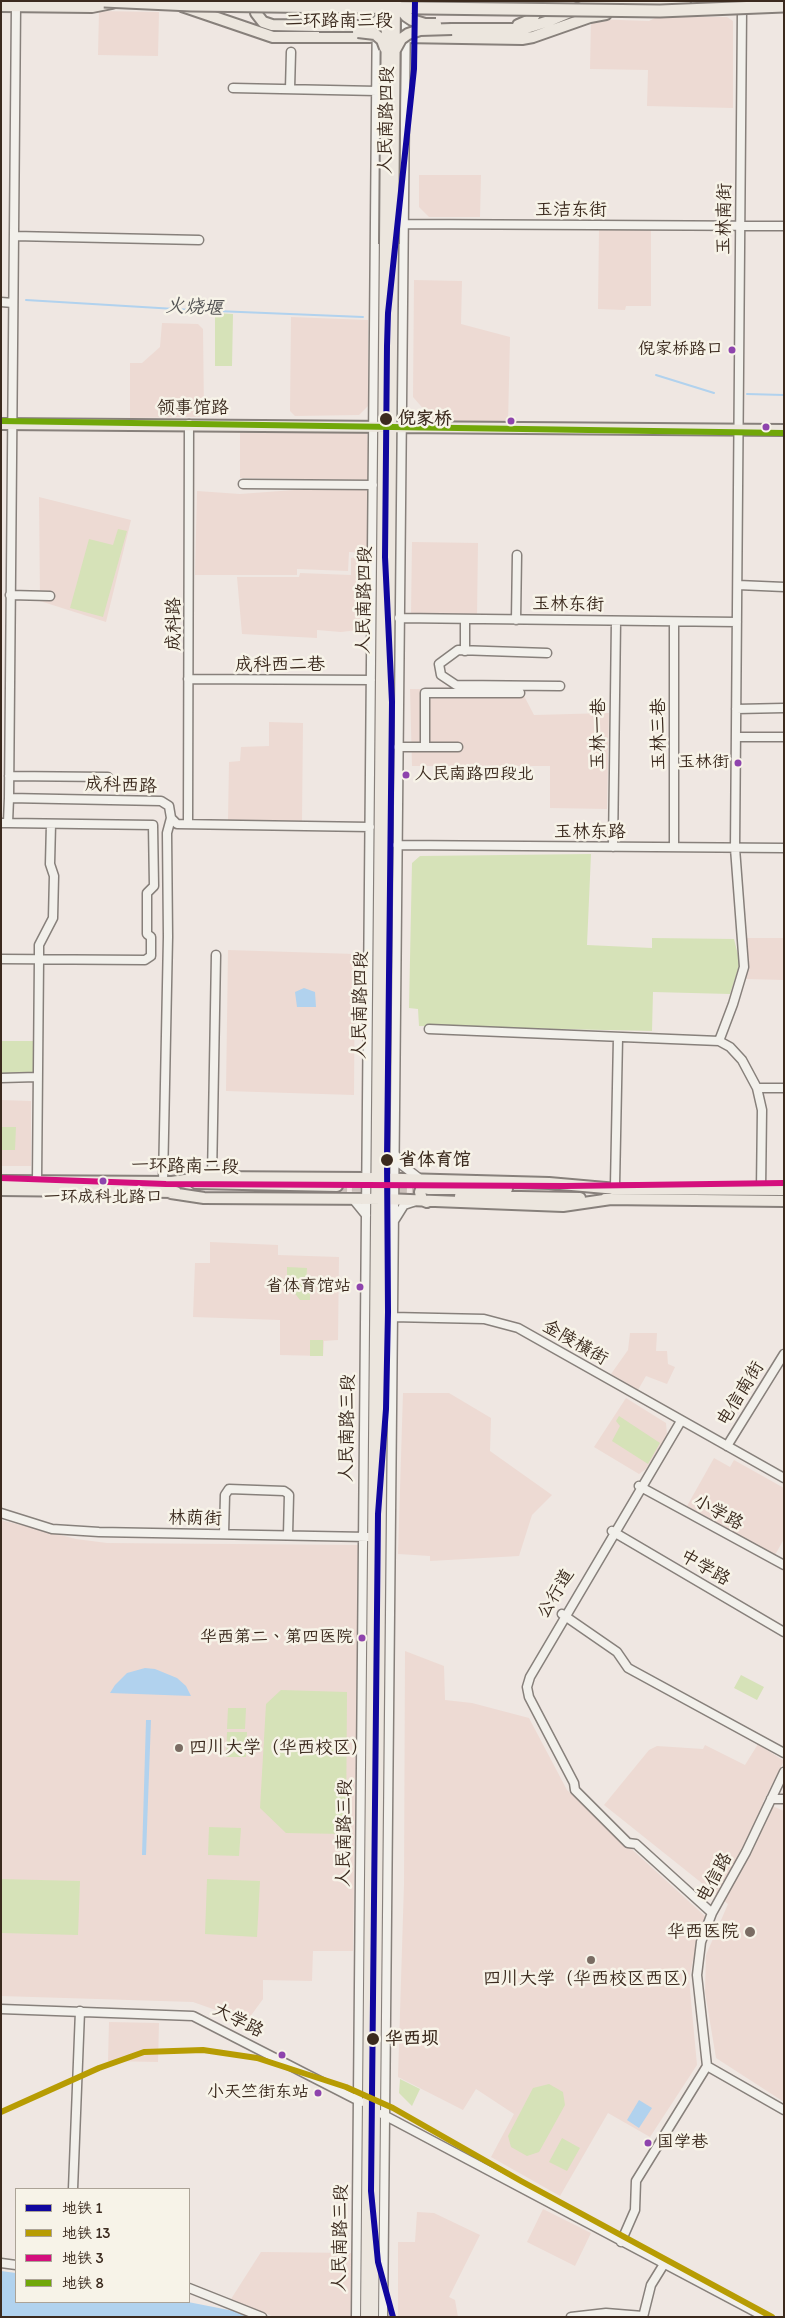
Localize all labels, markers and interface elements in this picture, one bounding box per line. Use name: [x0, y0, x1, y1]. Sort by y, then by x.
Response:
street label: 二环路南三段: [285, 10, 393, 32]
street label: 人民南路四段: [375, 66, 399, 174]
street label: 玉林南街: [714, 183, 736, 255]
street label: 玉洁东街: [535, 199, 607, 221]
water label: 火烧堰: [165, 295, 223, 321]
place label: 倪家桥路口: [638, 340, 723, 360]
marker: 倪家桥路口: [727, 345, 737, 355]
street label: 领事馆路: [157, 397, 229, 419]
place label: 倪家桥: [398, 408, 452, 430]
marker: 倪家桥: [378, 411, 394, 427]
unlabelled marker: [506, 416, 516, 426]
unlabelled marker: [761, 422, 771, 432]
street label: 人民南路四段: [353, 546, 377, 654]
street label: 玉林东街: [532, 594, 604, 616]
street label: 成科路: [163, 597, 185, 651]
street label: 成科西二巷: [235, 654, 325, 676]
street label: 玉林一巷: [588, 698, 610, 770]
street label: 玉林三巷: [648, 698, 670, 770]
place label: 玉林街: [678, 753, 729, 773]
marker: 玉林街: [733, 758, 743, 768]
place label: 人民南路四段北: [415, 765, 534, 785]
marker: 人民南路四段北: [401, 770, 411, 780]
street label: 成科西路: [85, 774, 157, 798]
street label: 玉林东路: [554, 821, 626, 843]
street label: 人民南路四段: [349, 951, 373, 1059]
place label: 省体育馆: [399, 1149, 471, 1171]
marker: 省体育馆: [379, 1152, 395, 1168]
street label: 一环路南二段: [131, 1155, 239, 1179]
marker: 一环成科北路口: [98, 1176, 108, 1186]
place label: 一环成科北路口: [44, 1188, 162, 1208]
place label: 省体育馆站: [266, 1277, 351, 1297]
marker: 省体育馆站: [355, 1282, 365, 1292]
street label: 金陵横街: [538, 1316, 612, 1370]
street label: 电信南街: [713, 1358, 769, 1430]
street label: 人民南路三段: [336, 1374, 360, 1482]
street label: 小学路: [689, 1490, 747, 1536]
street label: 林荫街: [168, 1508, 222, 1530]
street label: 中学路: [676, 1545, 734, 1591]
street label: 公行道: [533, 1565, 579, 1623]
place label: 华西第二、第四医院: [200, 1628, 353, 1648]
marker: 华西第二、第四医院: [357, 1633, 367, 1643]
place label: 四川大学（华西校区）: [189, 1737, 369, 1759]
marker: 四川大学（华西校区）: [173, 1742, 185, 1754]
street label: 人民南路三段: [333, 1779, 357, 1887]
street label: 电信路: [692, 1849, 738, 1907]
place label: 华西医院: [667, 1921, 739, 1943]
marker: 华西医院: [743, 1925, 757, 1939]
marker: 四川大学（华西校区西区）: [585, 1954, 597, 1966]
place label: 四川大学（华西校区西区）: [483, 1968, 699, 1990]
street label: 大学路: [209, 1999, 267, 2043]
place label: 华西坝: [385, 2028, 439, 2050]
marker: 华西坝: [365, 2031, 381, 2047]
unlabelled marker: [277, 2050, 287, 2060]
place label: 小天竺街东站: [207, 2083, 309, 2103]
marker: 小天竺街东站: [313, 2088, 323, 2098]
place label: 国学巷: [657, 2133, 708, 2153]
marker: 国学巷: [643, 2138, 653, 2148]
street label: 人民南路三段: [329, 2184, 353, 2292]
legend: [15, 2188, 190, 2303]
text: 地铁 1: [62, 2199, 102, 2217]
text: 地铁 13: [62, 2224, 111, 2242]
text: 地铁 3: [62, 2249, 104, 2267]
text: 地铁 8: [62, 2274, 104, 2292]

